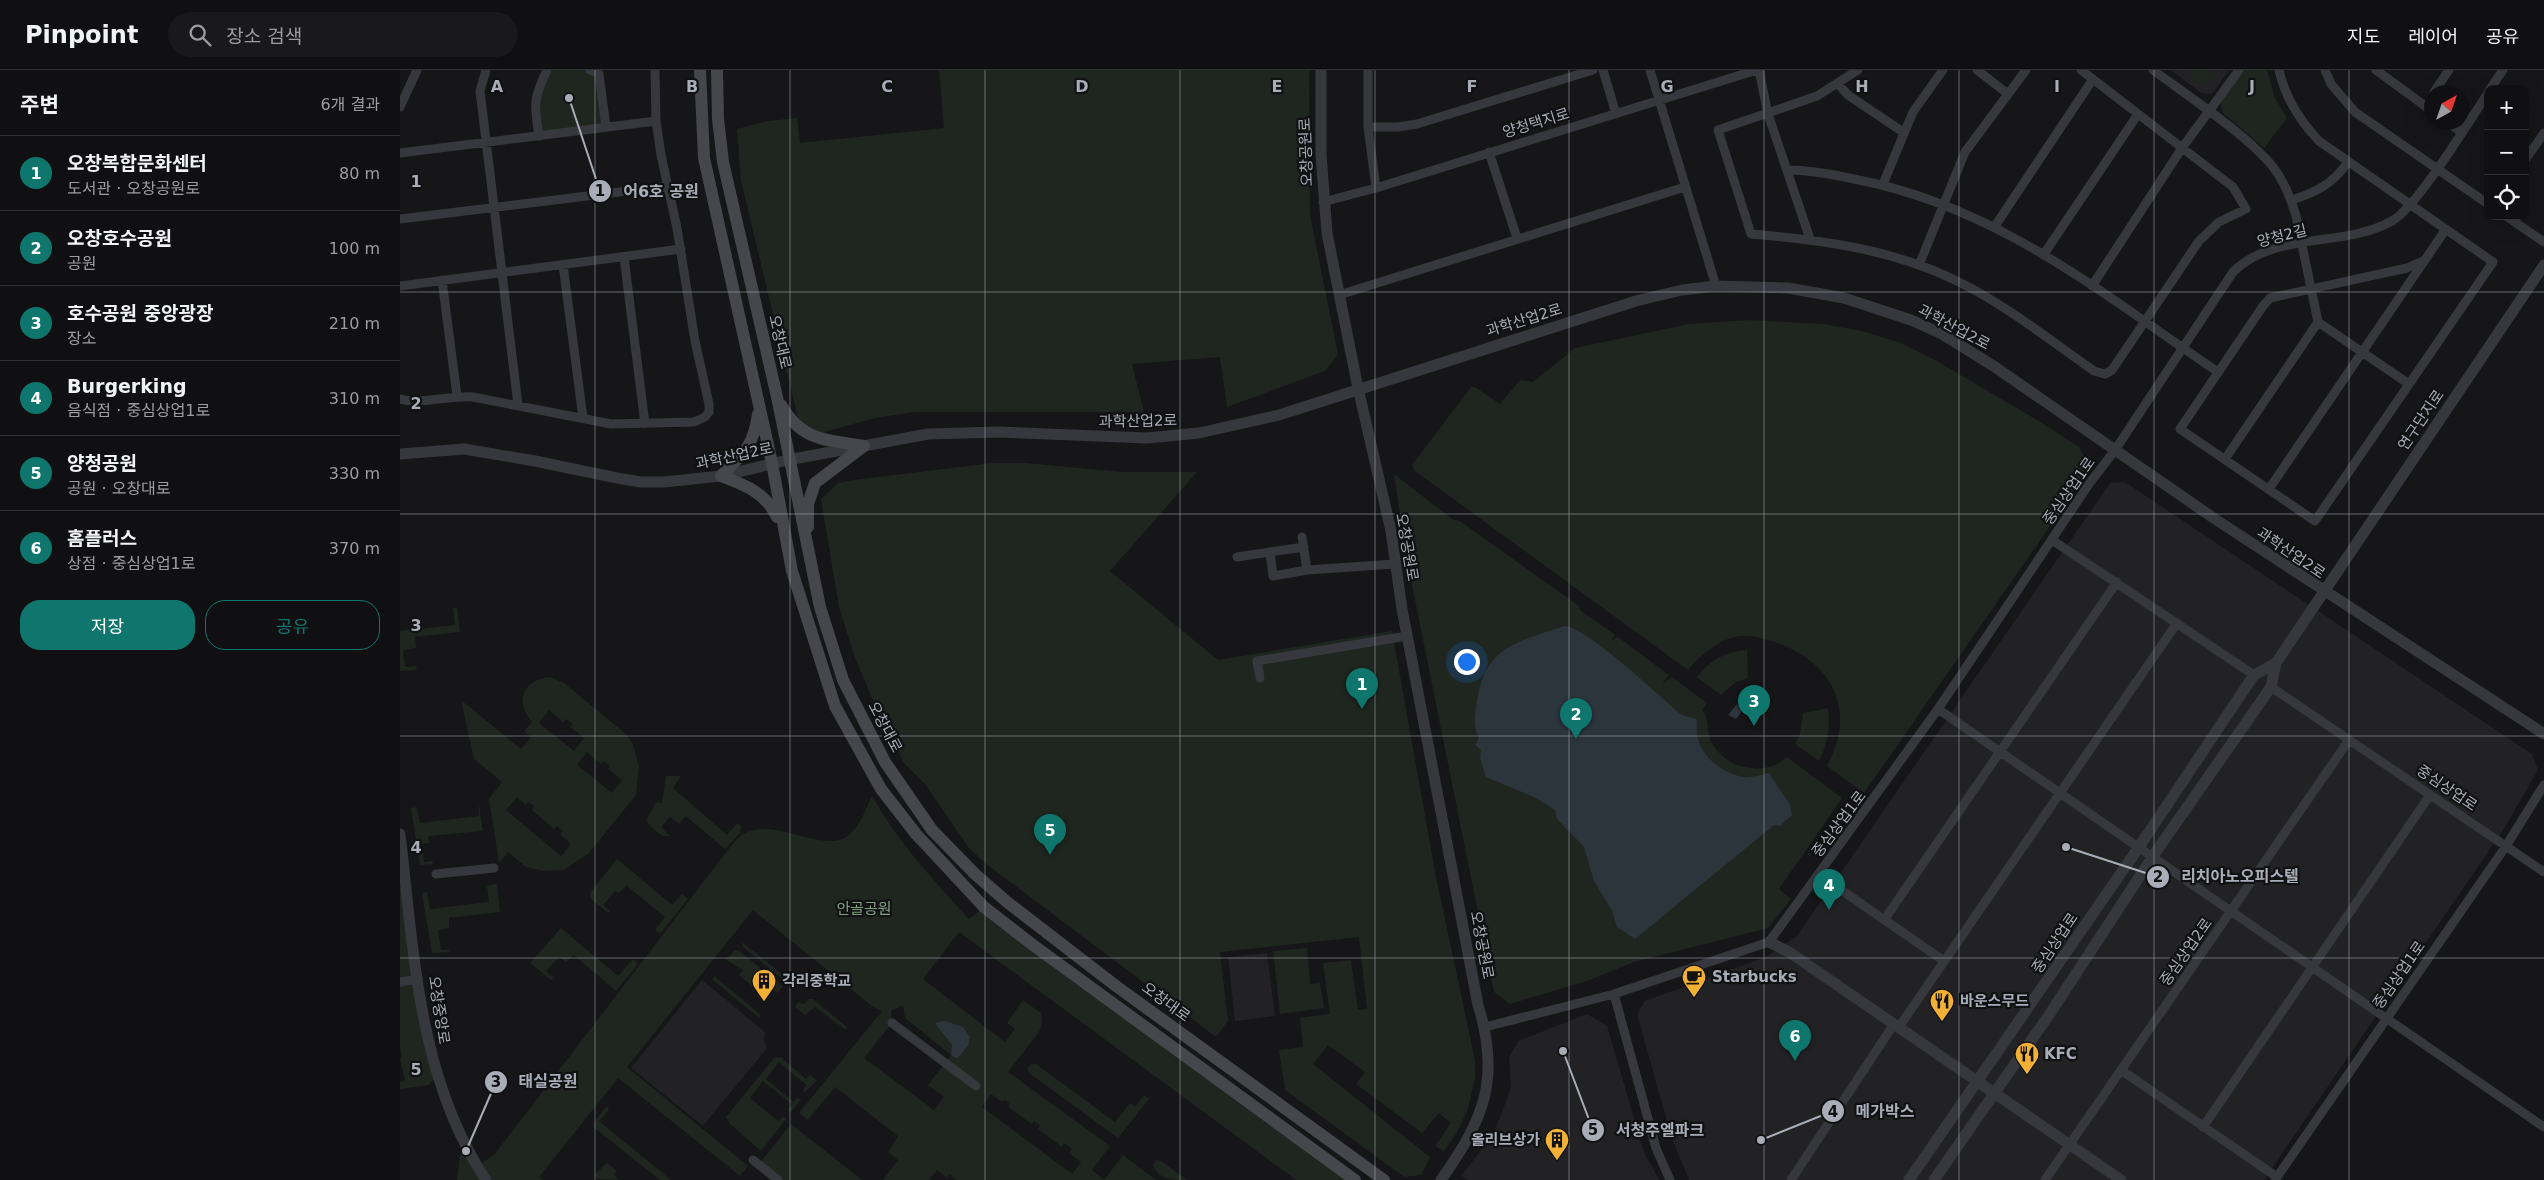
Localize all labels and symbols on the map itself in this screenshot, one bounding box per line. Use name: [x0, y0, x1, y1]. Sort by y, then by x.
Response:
text: A: [491, 77, 504, 96]
text: B: [686, 77, 698, 96]
text: C: [881, 77, 893, 96]
text: D: [1075, 77, 1089, 96]
text: E: [1272, 77, 1282, 96]
text: F: [1467, 77, 1477, 96]
text: G: [1660, 77, 1674, 96]
text: H: [1855, 77, 1869, 96]
text: I: [2054, 77, 2060, 96]
text: J: [2248, 77, 2255, 96]
north arrow: [2424, 85, 2469, 130]
street label: 양청택지로: [1500, 104, 1572, 142]
street label: 오창공원로: [1296, 117, 1316, 187]
text: 1: [410, 172, 422, 191]
callout: 어6호 공원: [588, 176, 708, 207]
text: 1: [595, 182, 605, 200]
text: 어6호 공원: [623, 182, 699, 201]
street label: 양청2길: [2255, 221, 2309, 251]
street label: 과학산업2로: [1484, 300, 1564, 340]
street label: 과학산업2로: [1915, 301, 1993, 353]
street label: 오창대로: [765, 313, 795, 371]
street label: 연구단지로: [2394, 386, 2448, 454]
text: 2: [410, 394, 422, 413]
street label: 과학산업2로: [1099, 411, 1177, 431]
street label: 과학산업2로: [694, 439, 774, 473]
street label: 중심상업1로: [2039, 454, 2099, 528]
street label: 오창공원로: [1392, 511, 1422, 583]
street label: 과학산업2로: [2253, 524, 2329, 582]
text: 3: [410, 616, 422, 635]
your location: [1454, 649, 1480, 675]
pin: 1: [1346, 668, 1378, 709]
pin: 3: [1738, 685, 1770, 726]
street label: 오창대로: [864, 698, 906, 756]
pin: 2: [1560, 698, 1592, 739]
street label: 중심상업로: [2413, 761, 2481, 815]
street label: 중심상업1로: [1808, 787, 1870, 861]
pin: 5: [1034, 814, 1066, 855]
text: 4: [410, 838, 422, 857]
callout: 리치아노오피스텔: [2146, 861, 2309, 892]
text: 리치아노오피스텔: [2181, 867, 2299, 886]
text: 2: [2153, 868, 2163, 886]
pin: 4: [1813, 869, 1845, 910]
park label: 안골공원: [836, 900, 892, 918]
street label: 오창공원로: [1467, 909, 1497, 981]
street label: 중심상업로: [2028, 909, 2082, 977]
street label: 중심상업2로: [2156, 915, 2216, 989]
street label: 중심상업1로: [2369, 938, 2429, 1012]
cafe icon: Starbucks: [1681, 964, 1707, 998]
building icon: 각리중학교: [751, 968, 777, 1002]
place label: Starbucks: [1712, 968, 1797, 986]
place label: 각리중학교: [782, 972, 851, 990]
street label: 오창중앙로: [425, 975, 453, 1045]
street label: 오창대로: [1138, 978, 1194, 1026]
restaurant icon: 바운스무드: [1929, 988, 1955, 1022]
place label: 바운스무드: [1960, 992, 2029, 1010]
pin: 6: [1779, 1020, 1811, 1061]
restaurant icon: KFC: [2014, 1041, 2040, 1075]
place label: KFC: [2044, 1045, 2077, 1063]
text: 5: [410, 1060, 422, 1079]
callout: 태실공원: [483, 1066, 587, 1097]
text: 태실공원: [519, 1072, 577, 1091]
text: 3: [491, 1073, 501, 1091]
callout: 메가박스: [1821, 1096, 1925, 1127]
text: 메가박스: [1856, 1102, 1915, 1121]
text: 4: [1828, 1103, 1838, 1121]
callout: 서청주엘파크: [1580, 1114, 1714, 1145]
text: 5: [1588, 1121, 1598, 1139]
text: 서청주엘파크: [1616, 1121, 1704, 1140]
building icon: 올리브상가: [1544, 1127, 1570, 1161]
place label: 올리브상가: [1471, 1131, 1540, 1149]

